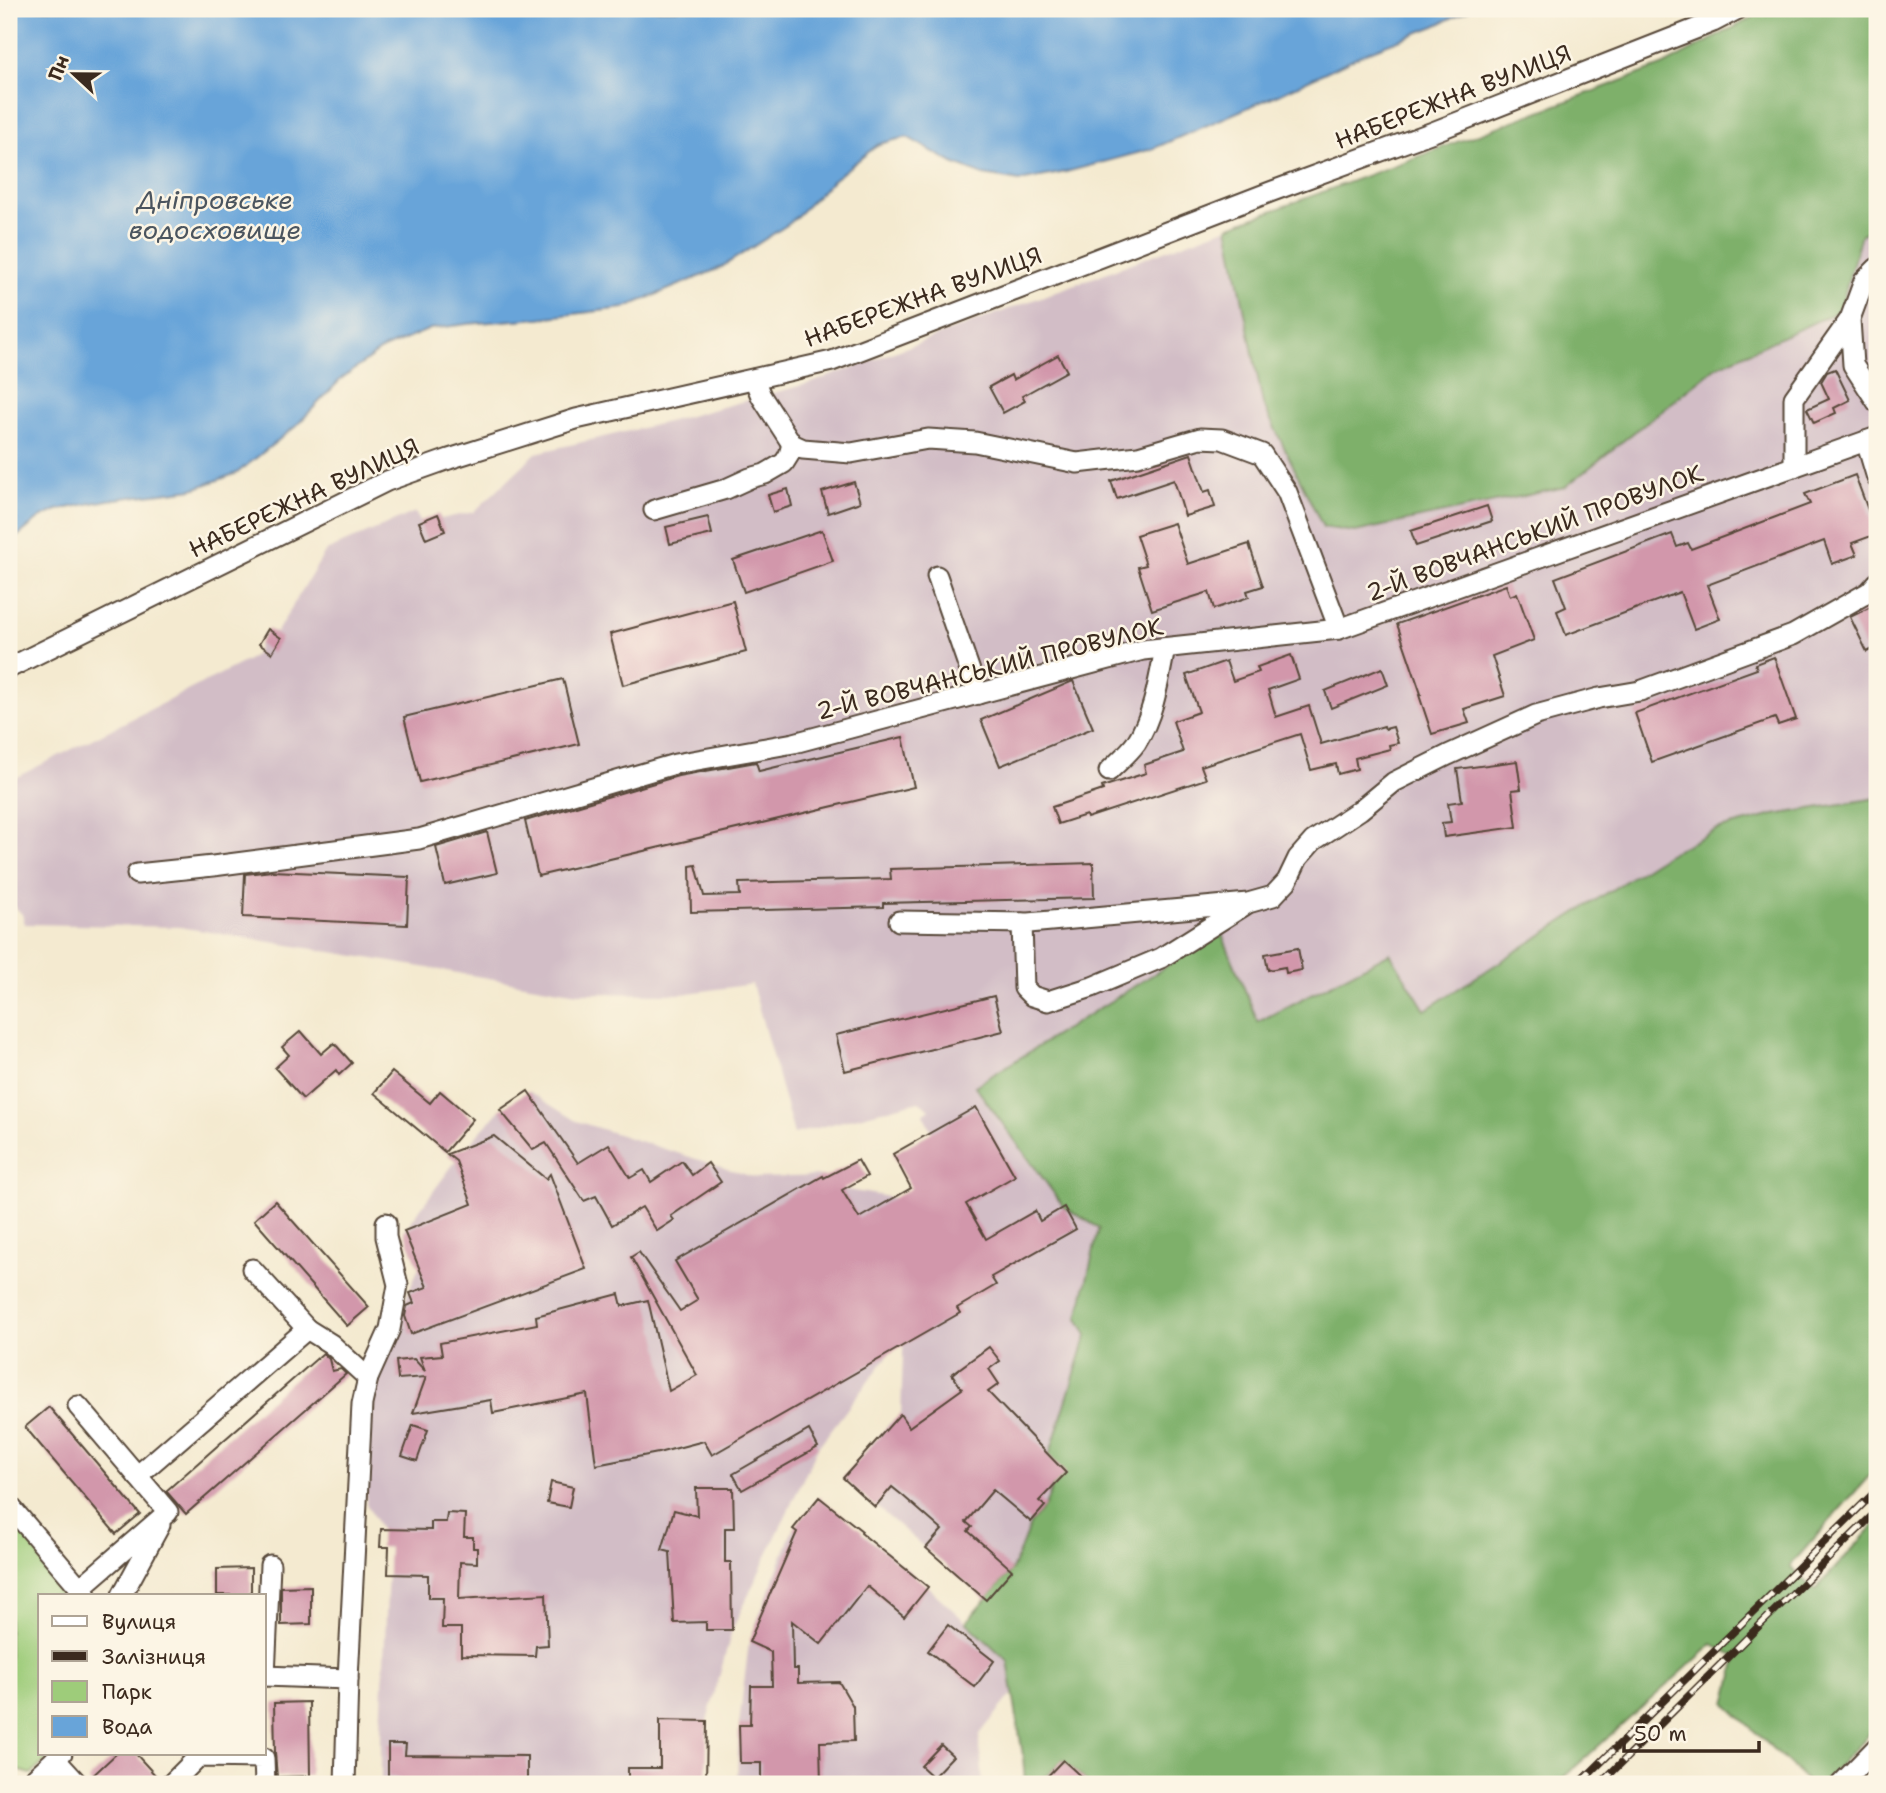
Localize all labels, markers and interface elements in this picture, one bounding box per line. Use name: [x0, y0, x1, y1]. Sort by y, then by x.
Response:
street label: НАБЕРЕЖНА ВУЛИЦЯ: [1330, 37, 1576, 157]
north arrow: [38, 38, 108, 108]
text: Пн: [42, 51, 75, 84]
water label: Дніпровське водосховище: [129, 182, 301, 247]
street label: НАБЕРЕЖНА ВУЛИЦЯ: [800, 239, 1046, 355]
street label: НАБЕРЕЖНА ВУЛИЦЯ: [184, 430, 424, 566]
street label: 2-Й ВОВЧАНСЬКИЙ ПРОВУЛОК: [1362, 457, 1708, 609]
street label: 2-Й ВОВЧАНСЬКИЙ ПРОВУЛОК: [813, 610, 1167, 728]
legend: [38, 1594, 266, 1755]
text: Вулиця: [102, 1608, 176, 1636]
text: Залізниця: [102, 1643, 206, 1671]
text: Парк: [102, 1678, 152, 1706]
scale bar: [1624, 1709, 1758, 1753]
text: Вода: [102, 1713, 152, 1741]
text: 50 m: [1634, 1720, 1687, 1748]

